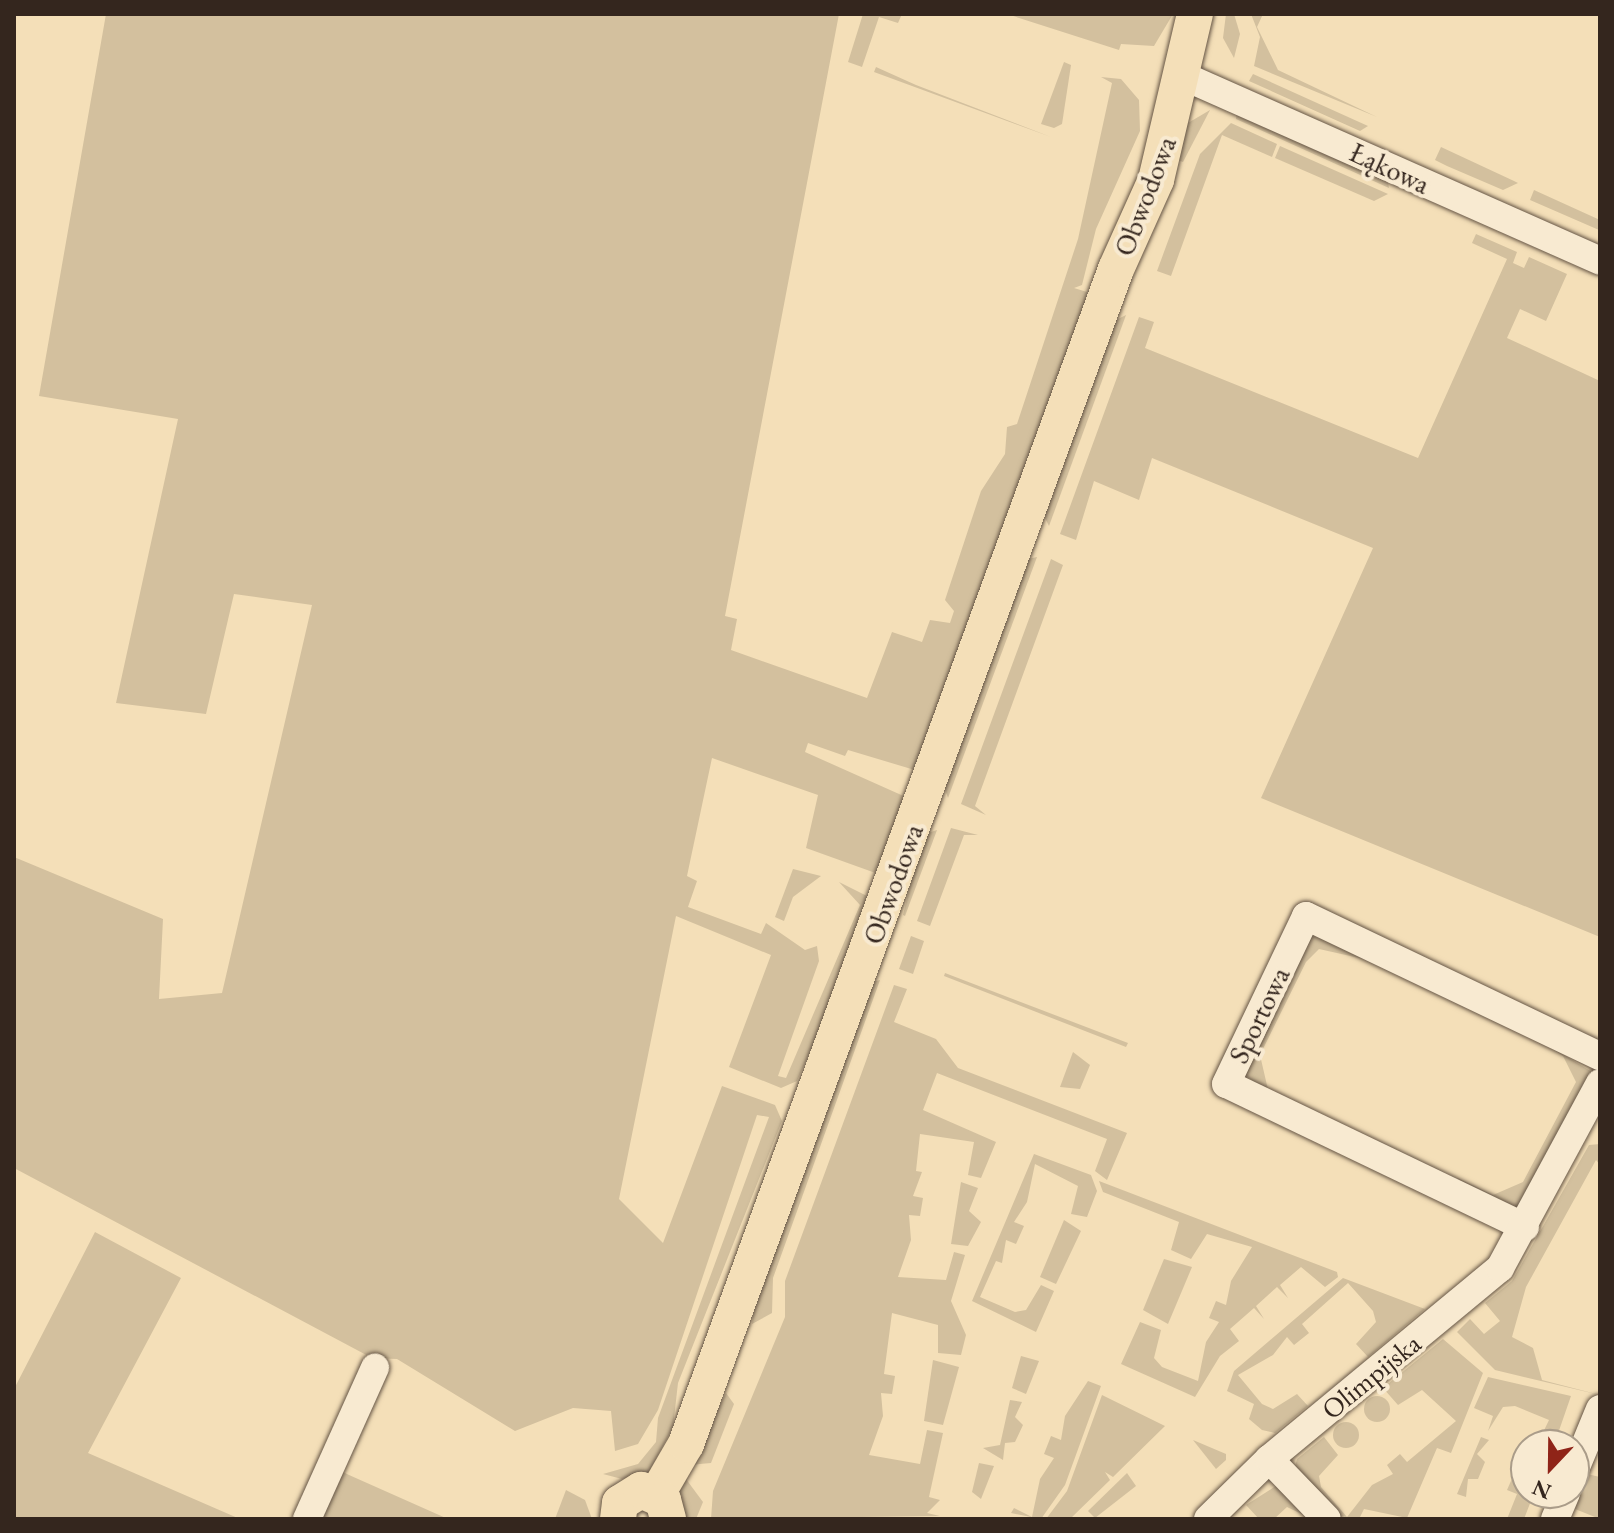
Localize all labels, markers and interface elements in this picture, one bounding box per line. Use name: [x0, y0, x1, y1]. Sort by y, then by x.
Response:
street label: Obwodowa: [1107, 132, 1183, 260]
street label: Łąkowa: [1345, 135, 1435, 201]
street label: Obwodowa: [856, 819, 930, 949]
street label: Sportowa: [1221, 961, 1297, 1069]
street label: Olimpijska: [1315, 1326, 1427, 1426]
north arrow: [1510, 1429, 1590, 1509]
text: N: [1528, 1473, 1555, 1507]

